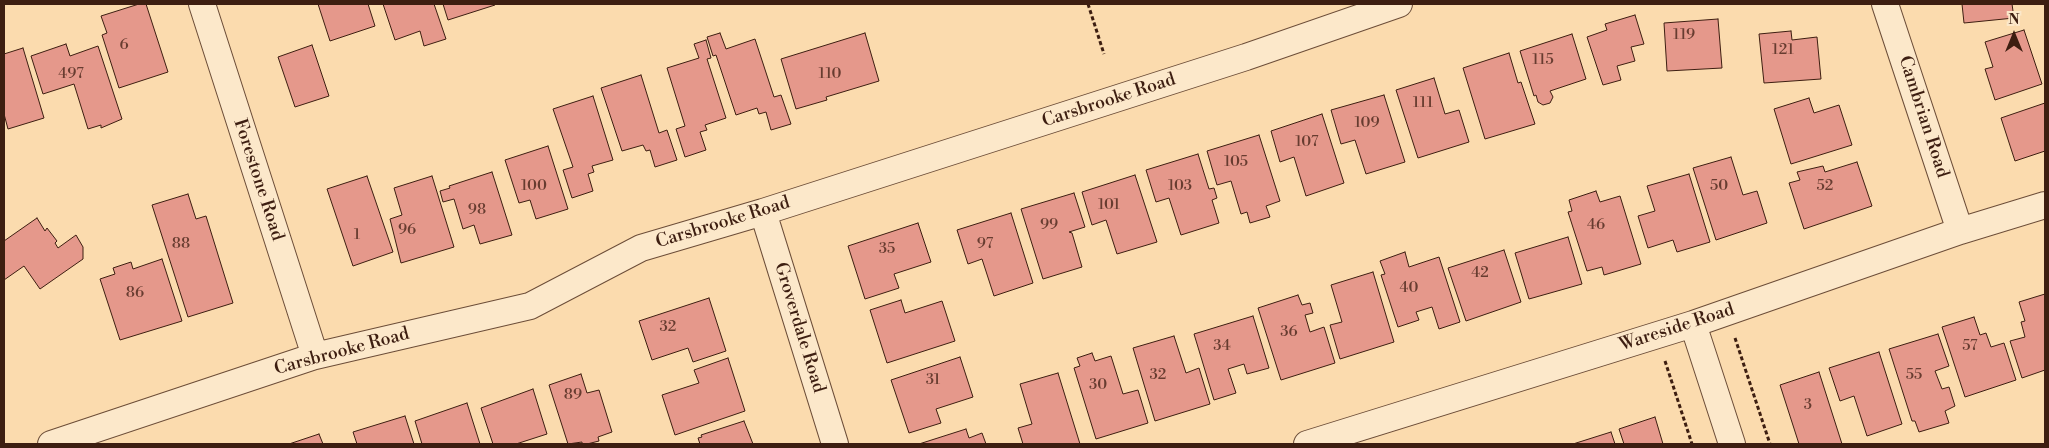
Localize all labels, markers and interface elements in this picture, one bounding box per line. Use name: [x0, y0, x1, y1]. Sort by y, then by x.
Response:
north arrow: [1989, 10, 2039, 60]
text: N: [2008, 11, 2020, 29]
house number: 119: [1673, 26, 1695, 44]
house number: 6: [119, 36, 129, 54]
house number: 121: [1772, 41, 1794, 59]
house number: 115: [1532, 51, 1554, 69]
street label: Cambrian Road: [1893, 53, 1953, 181]
house number: 497: [58, 65, 84, 83]
house number: 110: [819, 65, 841, 83]
street label: Carsbrooke Road: [1040, 69, 1178, 133]
house number: 111: [1413, 94, 1433, 112]
house number: 109: [1354, 114, 1380, 132]
street label: Forestone Road: [228, 116, 288, 244]
house number: 107: [1295, 133, 1319, 151]
house number: 105: [1224, 153, 1248, 171]
house number: 100: [521, 177, 547, 195]
house number: 103: [1168, 177, 1192, 195]
house number: 50: [1710, 177, 1728, 195]
house number: 52: [1817, 177, 1833, 195]
street label: Carsbrooke Road: [653, 192, 793, 254]
house number: 101: [1098, 196, 1120, 214]
house number: 98: [468, 201, 486, 219]
house number: 99: [1040, 216, 1058, 234]
house number: 46: [1587, 216, 1605, 234]
house number: 96: [398, 221, 416, 239]
house number: 1: [354, 226, 360, 244]
house number: 88: [172, 235, 190, 253]
house number: 97: [977, 235, 993, 253]
house number: 35: [879, 240, 895, 258]
street label: Groverdale Road: [769, 260, 829, 396]
house number: 42: [1471, 264, 1489, 282]
house number: 40: [1400, 279, 1418, 297]
house number: 86: [126, 284, 144, 302]
street label: Wareside Road: [1617, 299, 1737, 357]
house number: 32: [660, 318, 676, 336]
house number: 36: [1280, 323, 1298, 341]
street label: Carsbrooke Road: [272, 324, 412, 380]
house number: 34: [1213, 337, 1231, 355]
house number: 57: [1962, 337, 1978, 355]
house number: 32: [1150, 366, 1166, 384]
house number: 55: [1906, 366, 1922, 384]
house number: 31: [926, 371, 940, 389]
house number: 30: [1089, 376, 1107, 394]
house number: 89: [564, 386, 582, 404]
house number: 3: [1804, 396, 1812, 414]

